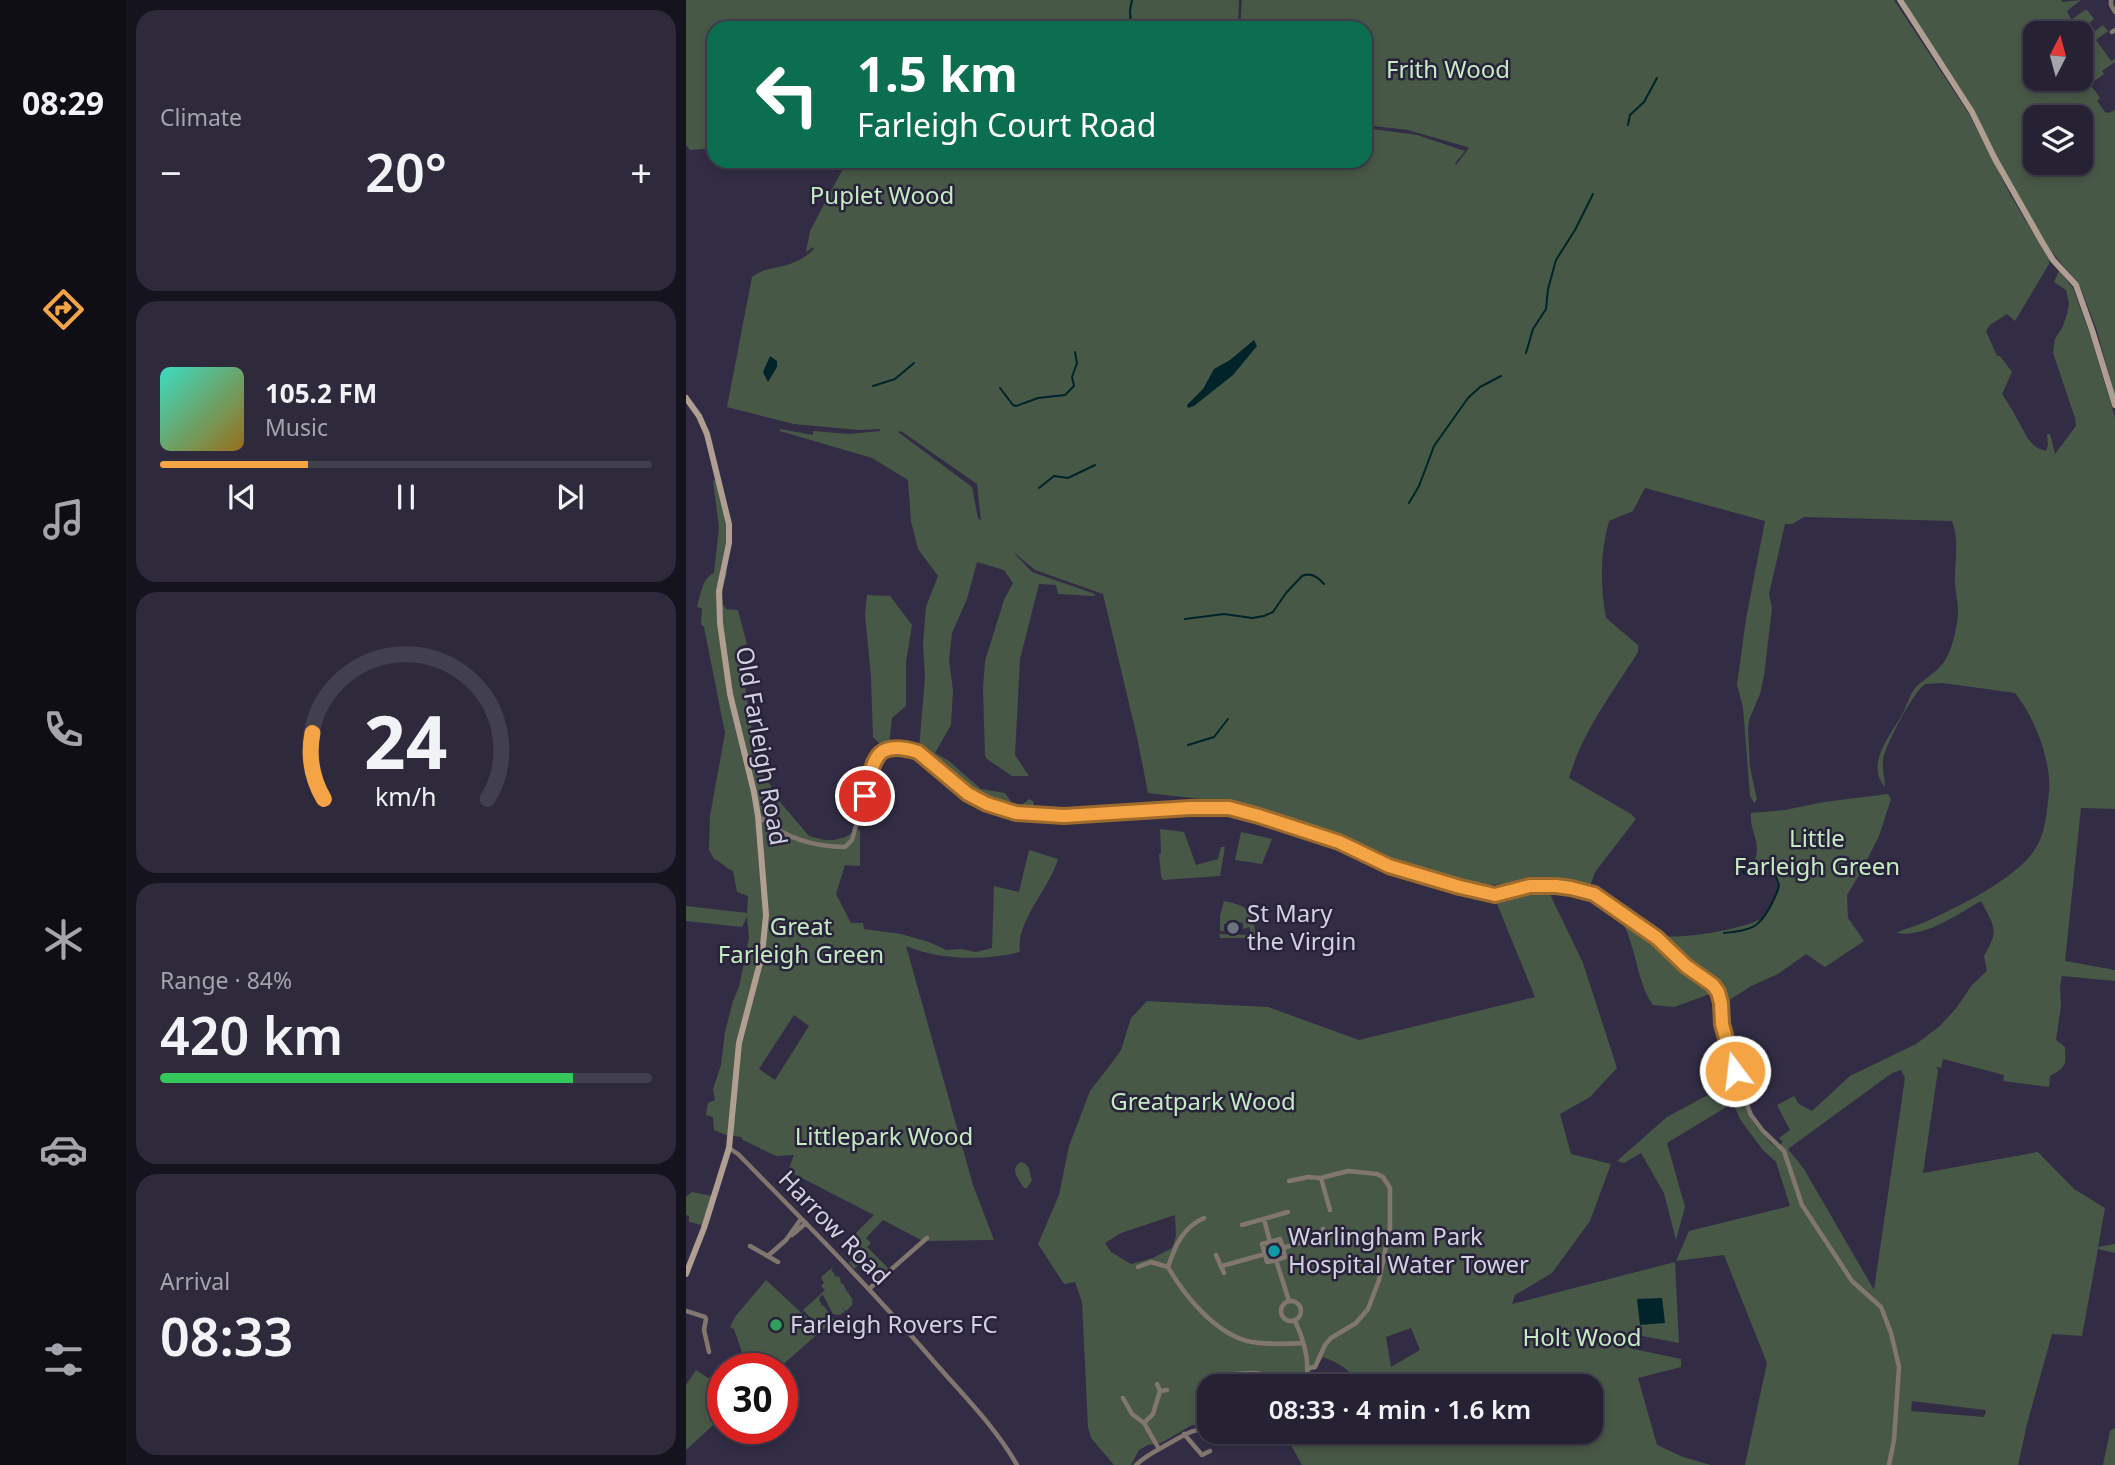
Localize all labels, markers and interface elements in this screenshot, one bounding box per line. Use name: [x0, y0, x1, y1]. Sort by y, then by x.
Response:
north arrow: [2023, 21, 2093, 91]
map controls: [2023, 21, 2093, 175]
text: 1.5 km: [857, 40, 1018, 106]
icon: left: [742, 49, 833, 140]
park label: Frith Wood: [1386, 52, 1510, 85]
text: 08:29: [22, 81, 104, 124]
text: Climate: [160, 101, 242, 133]
text: Farleigh Court Road: [857, 103, 1156, 146]
button: layers: [2023, 105, 2093, 175]
text: 20°: [365, 136, 447, 207]
text: −: [160, 146, 182, 198]
text: +: [630, 146, 652, 198]
park label: Puplet Wood: [810, 178, 954, 211]
icon: directions: [39, 285, 88, 334]
text: 105.2 FM: [265, 375, 377, 411]
text: Music: [265, 411, 328, 443]
icon: previous: [223, 478, 261, 516]
icon: pause: [387, 478, 425, 516]
icon: next: [551, 478, 589, 516]
icon: music: [39, 495, 88, 544]
street label: Old Farleigh Road: [729, 644, 796, 848]
text: 24: [364, 691, 448, 790]
icon: phone: [39, 705, 88, 754]
pin: [835, 766, 895, 826]
icon: arrive: [846, 777, 884, 815]
text: km/h: [375, 778, 437, 812]
park label: Little Farleigh Green: [1734, 821, 1900, 882]
place label: St Mary the Virgin: [1247, 896, 1356, 957]
park label: Great Farleigh Green: [718, 909, 884, 970]
icon: climate: [39, 915, 88, 964]
marker: St Mary the Virgin: [1225, 920, 1241, 936]
text: Range · 84%: [160, 964, 292, 996]
text: 420 km: [160, 999, 343, 1070]
position arrow: [1698, 1034, 1772, 1108]
park label: Greatpark Wood: [1110, 1084, 1296, 1117]
park label: Littlepark Wood: [795, 1119, 973, 1152]
icon: car: [39, 1125, 88, 1174]
street label: Harrow Road: [772, 1162, 898, 1291]
place label: Warlingham Park Hospital Water Tower: [1288, 1219, 1529, 1280]
marker: Warlingham Park Hospital Water Tower: [1266, 1243, 1282, 1259]
text: Arrival: [160, 1265, 230, 1297]
text: 08:33: [160, 1300, 293, 1371]
place label: Farleigh Rovers FC: [790, 1307, 998, 1340]
marker: Farleigh Rovers FC: [768, 1317, 784, 1333]
park label: Holt Wood: [1522, 1320, 1642, 1353]
icon: filters: [39, 1335, 88, 1384]
speed limit sign: 30: [707, 1353, 798, 1444]
text: 08:33 · 4 min · 1.6 km: [1269, 1391, 1531, 1427]

